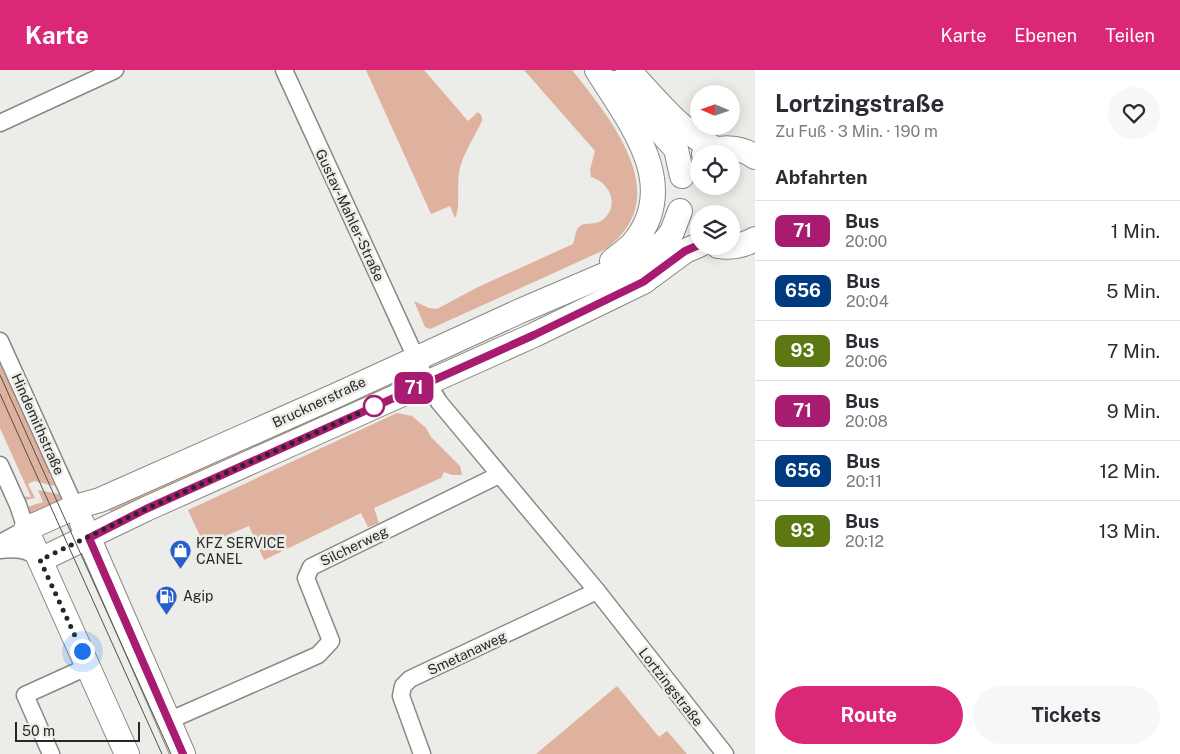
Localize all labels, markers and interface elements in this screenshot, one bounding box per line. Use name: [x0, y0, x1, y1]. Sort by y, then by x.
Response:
text: Karte: [25, 21, 89, 49]
text: Karte: [941, 25, 986, 46]
text: Ebenen: [1014, 25, 1077, 46]
text: Teilen: [1105, 25, 1155, 46]
north arrow: [690, 85, 740, 135]
map controls: [690, 85, 740, 255]
button: heart: [1108, 87, 1160, 139]
text: Lortzingstraße: [775, 89, 944, 117]
text: Zu Fuß · 3 Min. · 190 m: [775, 122, 938, 141]
button: locate: [690, 145, 740, 195]
street label: Gustav-Mahler-Straße: [312, 146, 388, 284]
text: Abfahrten: [775, 166, 867, 188]
button: layers: [690, 205, 740, 255]
text: Bus: [845, 210, 879, 232]
text: 71: [793, 220, 812, 241]
text: 1 Min.: [1111, 220, 1160, 242]
text: 20:00: [845, 232, 887, 251]
text: Bus: [846, 270, 880, 292]
text: 656: [785, 280, 821, 301]
text: 5 Min.: [1106, 280, 1160, 302]
text: 20:04: [846, 292, 889, 311]
text: Bus: [845, 330, 879, 352]
text: 93: [791, 340, 814, 361]
text: 7 Min.: [1107, 340, 1160, 362]
text: 20:06: [845, 352, 888, 371]
street label: Hindemithstraße: [8, 371, 68, 477]
line badge: 71: [392, 372, 436, 404]
street label: Brucknerstraße: [270, 373, 368, 431]
text: 71: [404, 377, 424, 398]
text: Bus: [845, 390, 879, 412]
unlabelled marker: [363, 395, 385, 417]
text: 71: [793, 400, 812, 421]
text: 9 Min.: [1107, 400, 1160, 422]
text: 20:08: [845, 412, 888, 431]
text: Bus: [846, 450, 880, 472]
text: 656: [785, 460, 821, 481]
text: 12 Min.: [1099, 460, 1160, 482]
text: 20:11: [846, 472, 882, 491]
text: Bus: [845, 510, 879, 532]
text: 93: [791, 520, 814, 541]
text: 13 Min.: [1099, 520, 1160, 542]
street label: Silcherweg: [318, 523, 391, 569]
text: 20:12: [845, 532, 884, 551]
place label: KFZ SERVICE CANEL: [196, 535, 285, 567]
shop icon: KFZ SERVICE CANEL: [168, 539, 192, 570]
fuel station icon: Agip: [155, 584, 179, 615]
place label: Agip: [183, 588, 213, 604]
street label: Smetanaweg: [425, 628, 509, 678]
your location: [70, 639, 95, 664]
street label: Lortzingstraße: [636, 645, 707, 729]
button: Route: [775, 686, 963, 744]
button: Tickets: [973, 686, 1160, 744]
scale bar: [15, 719, 140, 742]
text: 50 m: [22, 723, 55, 739]

